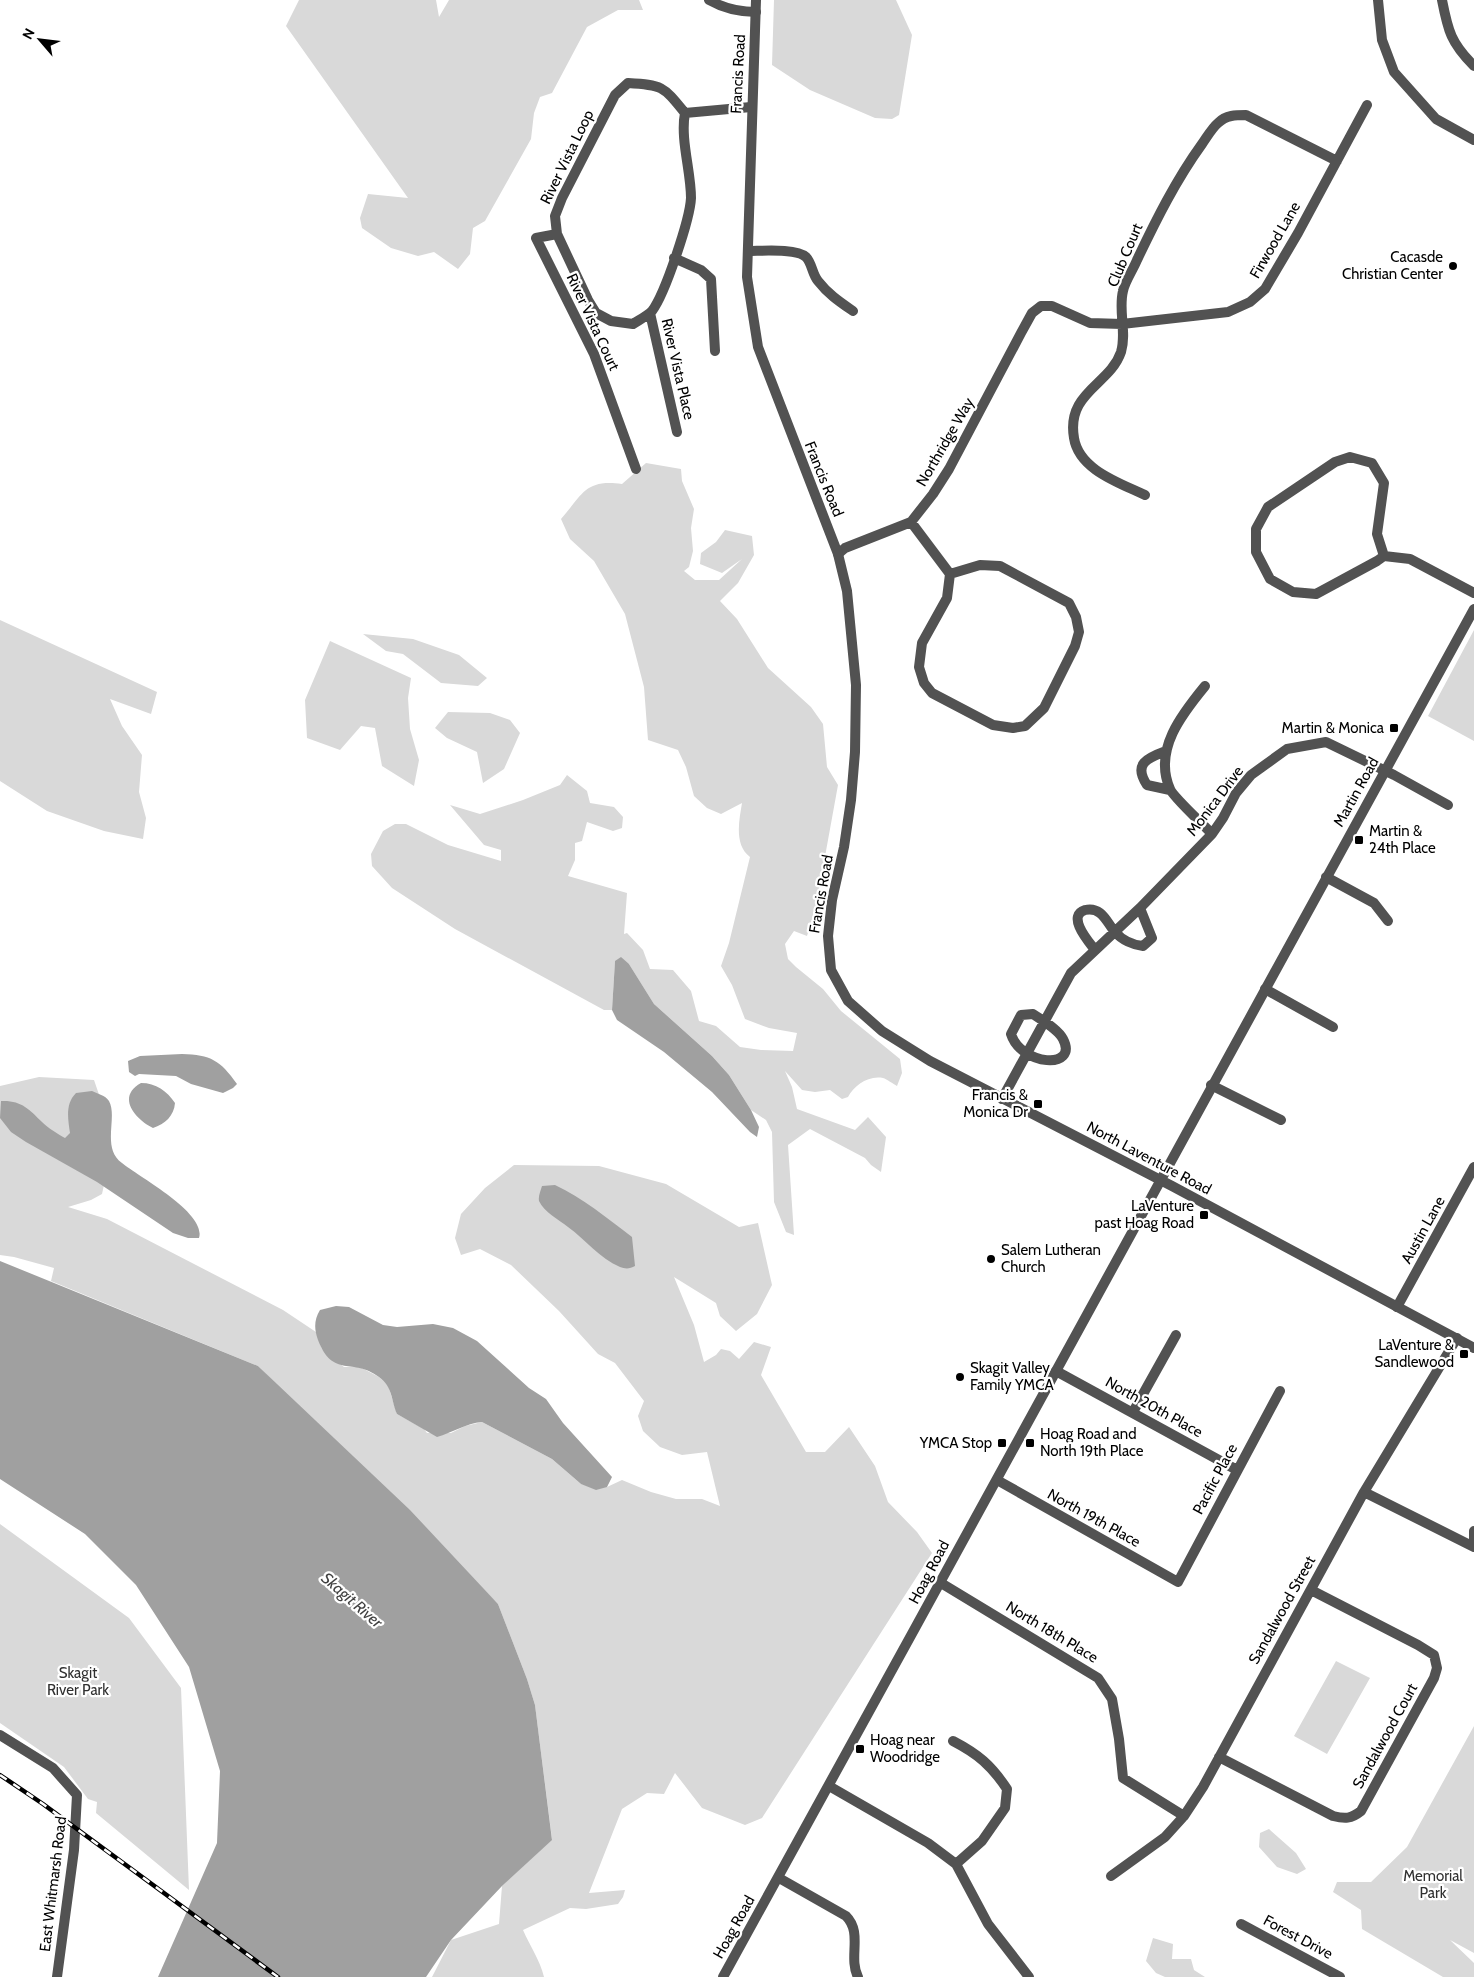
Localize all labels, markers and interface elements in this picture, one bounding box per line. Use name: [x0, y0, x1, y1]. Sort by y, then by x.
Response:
north arrow: [15, 15, 65, 65]
text: N: [18, 25, 39, 42]
street label: Francis Road: [727, 34, 749, 114]
street label: River Vista Loop: [537, 107, 597, 207]
street label: Firwood Lane: [1246, 198, 1304, 282]
street label: Club Court: [1104, 221, 1146, 289]
place label: Cacasde Christian Center: [1342, 248, 1443, 283]
marker: Cacasde Christian Center: [1447, 260, 1459, 272]
street label: River Vista Court: [563, 271, 623, 373]
street label: River Vista Place: [658, 316, 698, 422]
street label: Northridge Way: [912, 394, 978, 490]
street label: Francis Road: [801, 439, 847, 519]
place label: Martin & Monica: [1282, 719, 1385, 737]
marker: Martin & Monica: [1388, 722, 1400, 734]
street label: Martin Road: [1330, 754, 1382, 830]
street label: Monica Drive: [1183, 762, 1247, 840]
place label: Martin & 24th Place: [1369, 822, 1436, 857]
marker: Martin & 24th Place: [1353, 834, 1365, 846]
street label: Francis Road: [805, 853, 837, 935]
place label: Francis & Monica Dr: [963, 1086, 1028, 1121]
marker: Francis & Monica Dr: [1032, 1098, 1044, 1110]
street label: North Laventure Road: [1084, 1118, 1214, 1198]
street label: Austin Lane: [1397, 1193, 1449, 1267]
place label: LaVenture past Hoag Road: [1095, 1197, 1194, 1232]
marker: LaVenture past Hoag Road: [1198, 1209, 1210, 1221]
place label: Salem Lutheran Church: [1001, 1241, 1101, 1276]
marker: Salem Lutheran Church: [985, 1253, 997, 1265]
place label: LaVenture & Sandlewood: [1375, 1336, 1454, 1371]
marker: LaVenture & Sandlewood: [1458, 1348, 1470, 1360]
place label: Skagit Valley Family YMCA: [970, 1359, 1054, 1394]
marker: Skagit Valley Family YMCA: [954, 1371, 966, 1383]
street label: North 20th Place: [1102, 1373, 1206, 1441]
place label: Hoag Road and North 19th Place: [1040, 1425, 1144, 1460]
place label: YMCA Stop: [919, 1434, 992, 1452]
marker: YMCA Stop: [996, 1437, 1008, 1449]
marker: Hoag Road and North 19th Place: [1024, 1437, 1036, 1449]
street label: Pacific Place: [1189, 1440, 1241, 1517]
street label: North 19th Place: [1044, 1485, 1144, 1551]
street label: Hoag Road: [905, 1537, 953, 1607]
street label: Sandalwood Street: [1245, 1553, 1319, 1667]
water label: Skagit River: [318, 1568, 387, 1632]
street label: North 18th Place: [1003, 1597, 1102, 1667]
park label: Skagit River Park: [47, 1664, 109, 1699]
street label: Sandalwood Court: [1349, 1680, 1421, 1792]
place label: Hoag near Woodridge: [870, 1731, 940, 1766]
marker: Hoag near Woodridge: [854, 1743, 866, 1755]
street label: East Whitmarsh Road: [36, 1815, 70, 1953]
park label: Memorial Park: [1403, 1867, 1463, 1902]
street label: Hoag Road: [709, 1892, 759, 1962]
street label: Forest Drive: [1260, 1911, 1336, 1963]

